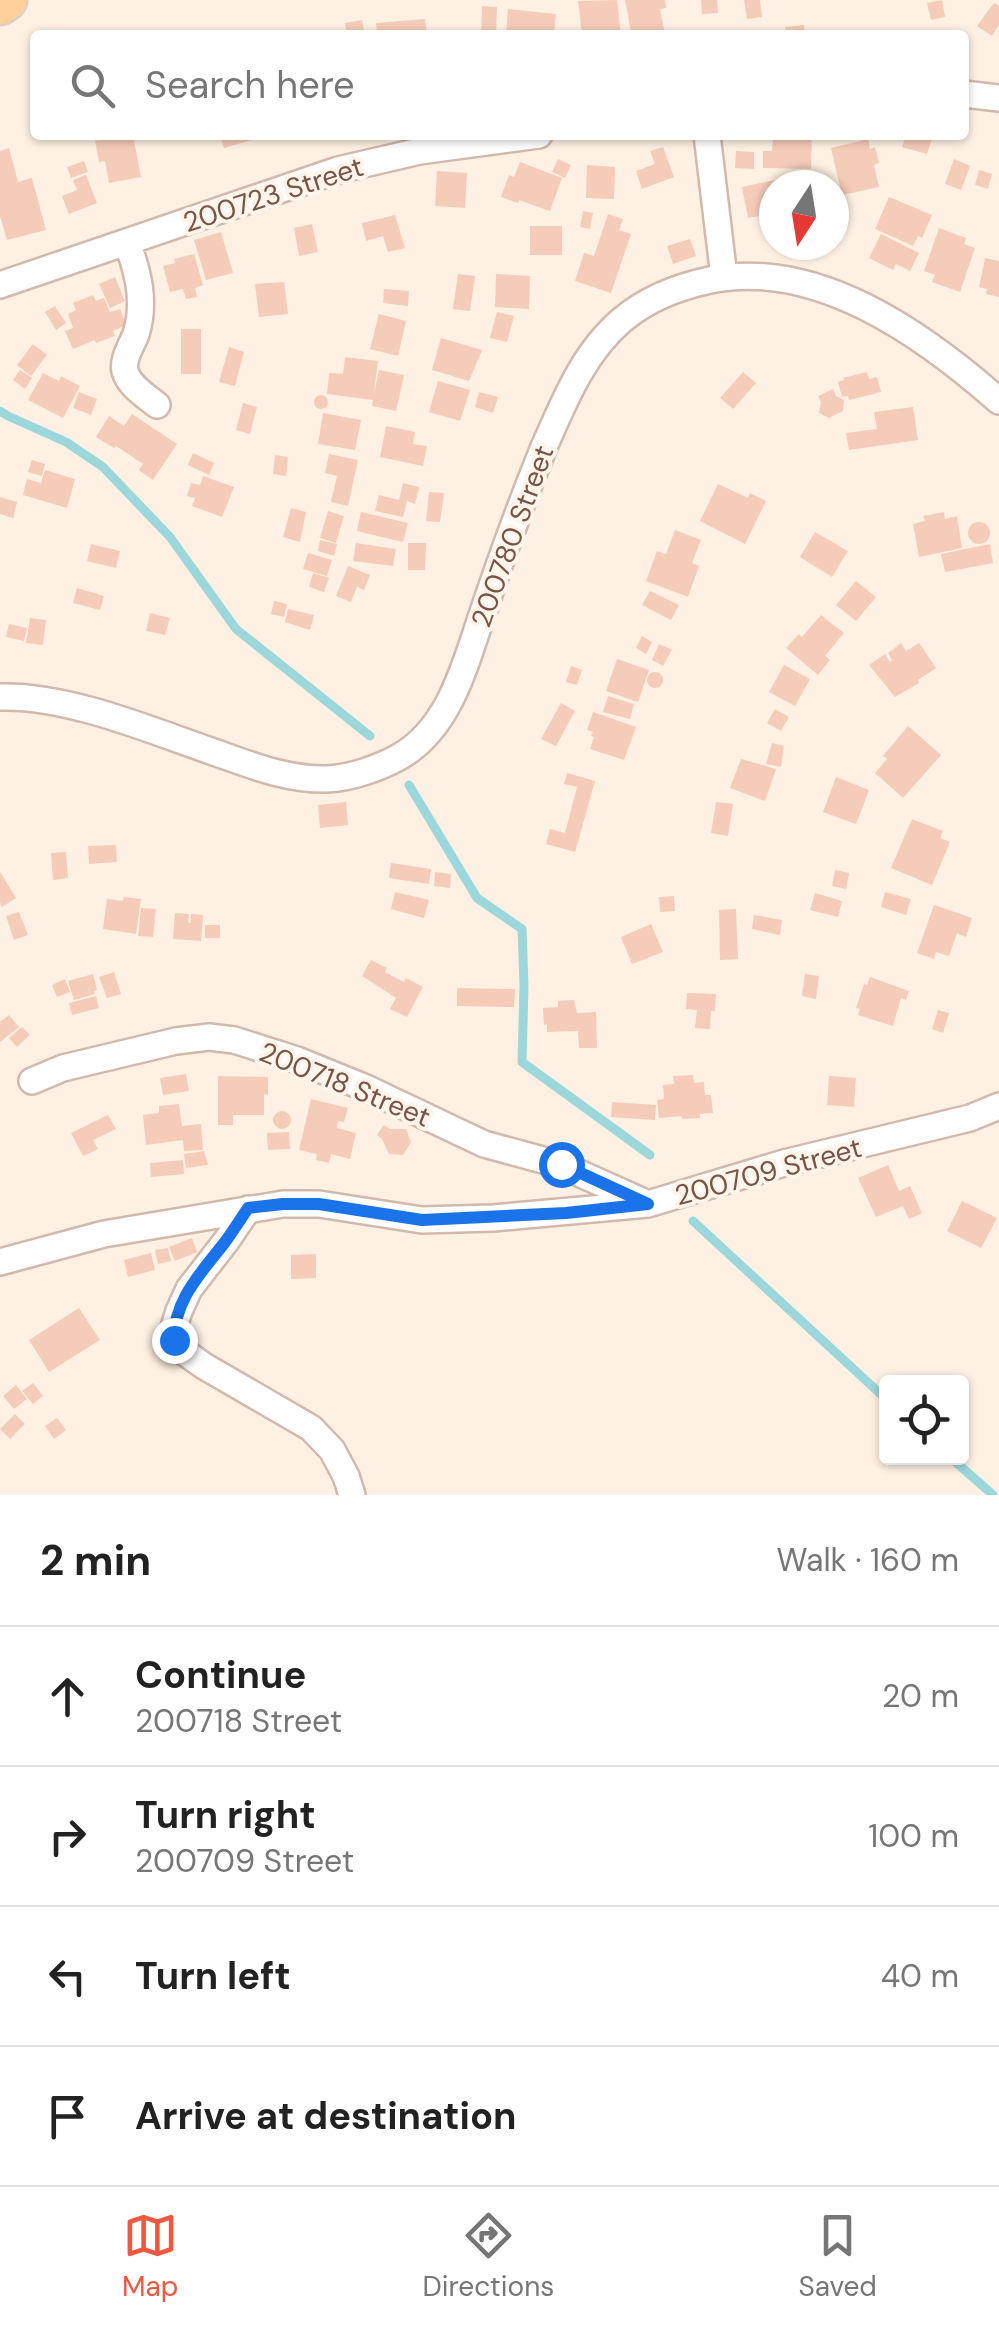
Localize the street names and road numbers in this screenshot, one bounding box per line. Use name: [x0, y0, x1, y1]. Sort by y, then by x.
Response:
street label: 200723 Street: [178, 148, 368, 241]
street label: 200780 Street: [462, 440, 563, 632]
street label: 200718 Street: [254, 1033, 436, 1136]
street label: 200709 Street: [671, 1129, 866, 1214]

